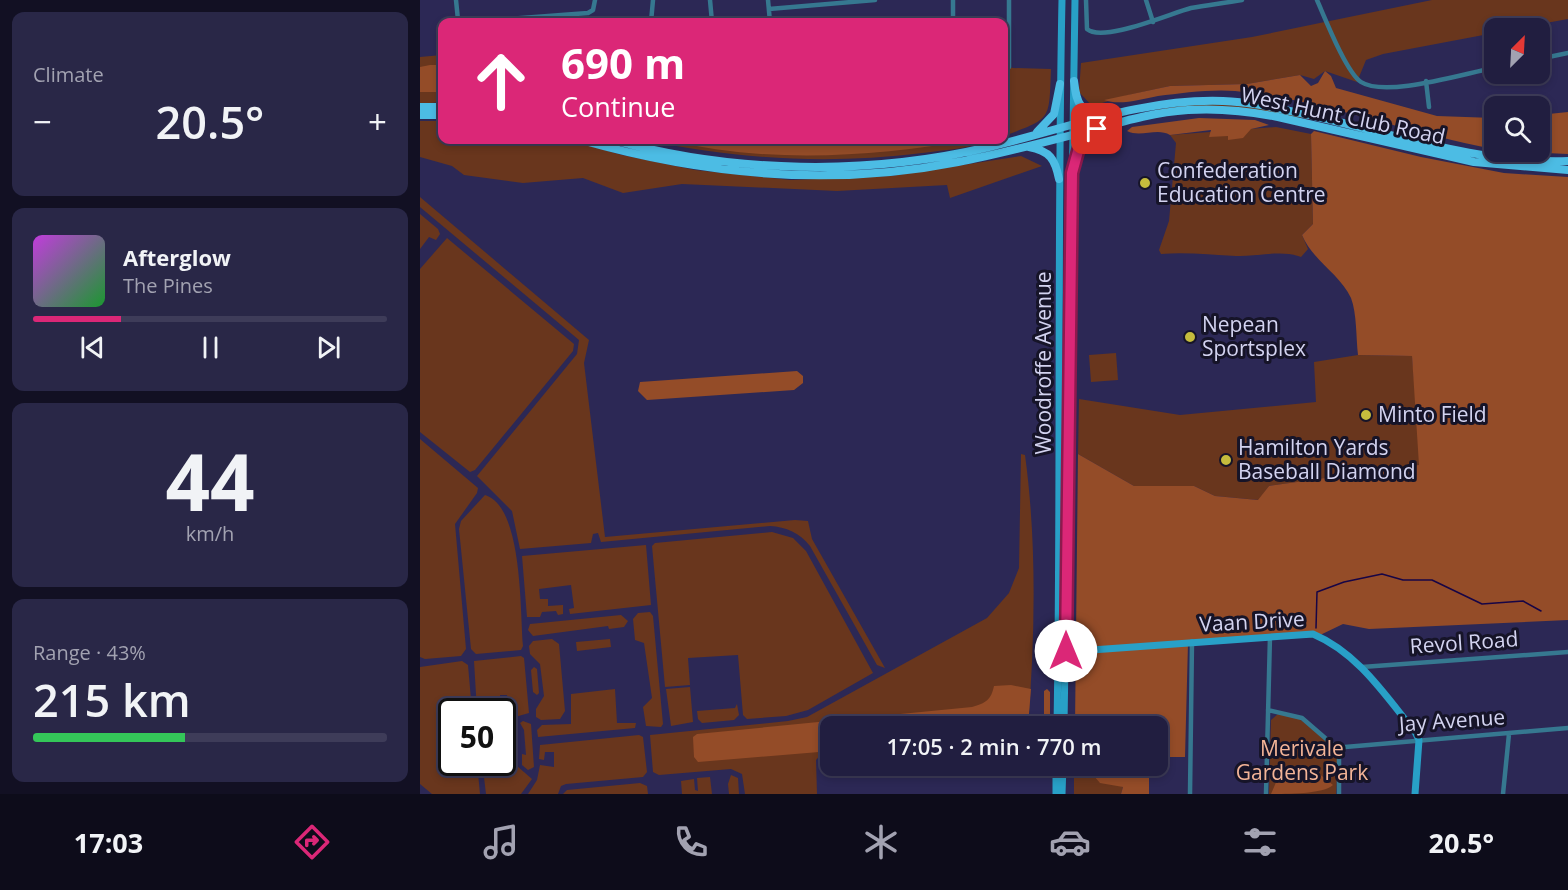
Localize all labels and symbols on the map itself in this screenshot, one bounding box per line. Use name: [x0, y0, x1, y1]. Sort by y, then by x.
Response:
north arrow: [1484, 18, 1550, 84]
street label: West Hunt Club Road: [1239, 80, 1448, 150]
pin: [1071, 103, 1122, 154]
place label: Confederation Education Centre: [1157, 156, 1326, 208]
marker: Confederation Education Centre: [1138, 176, 1152, 190]
street label: Woodroffe Avenue: [1029, 271, 1057, 455]
place label: Nepean Sportsplex: [1202, 310, 1306, 362]
marker: Nepean Sportsplex: [1183, 330, 1197, 344]
place label: Minto Field: [1378, 400, 1487, 428]
marker: Minto Field: [1359, 408, 1373, 422]
place label: Hamilton Yards Baseball Diamond: [1238, 433, 1416, 485]
marker: Hamilton Yards Baseball Diamond: [1219, 453, 1233, 467]
street label: Vaan Drive: [1198, 604, 1305, 638]
position arrow: [1034, 619, 1098, 683]
street label: Revol Road: [1409, 624, 1519, 660]
speed limit sign: 50: [438, 698, 516, 776]
street label: Jay Avenue: [1396, 702, 1506, 738]
park label: Merivale Gardens Park: [1236, 734, 1368, 786]

